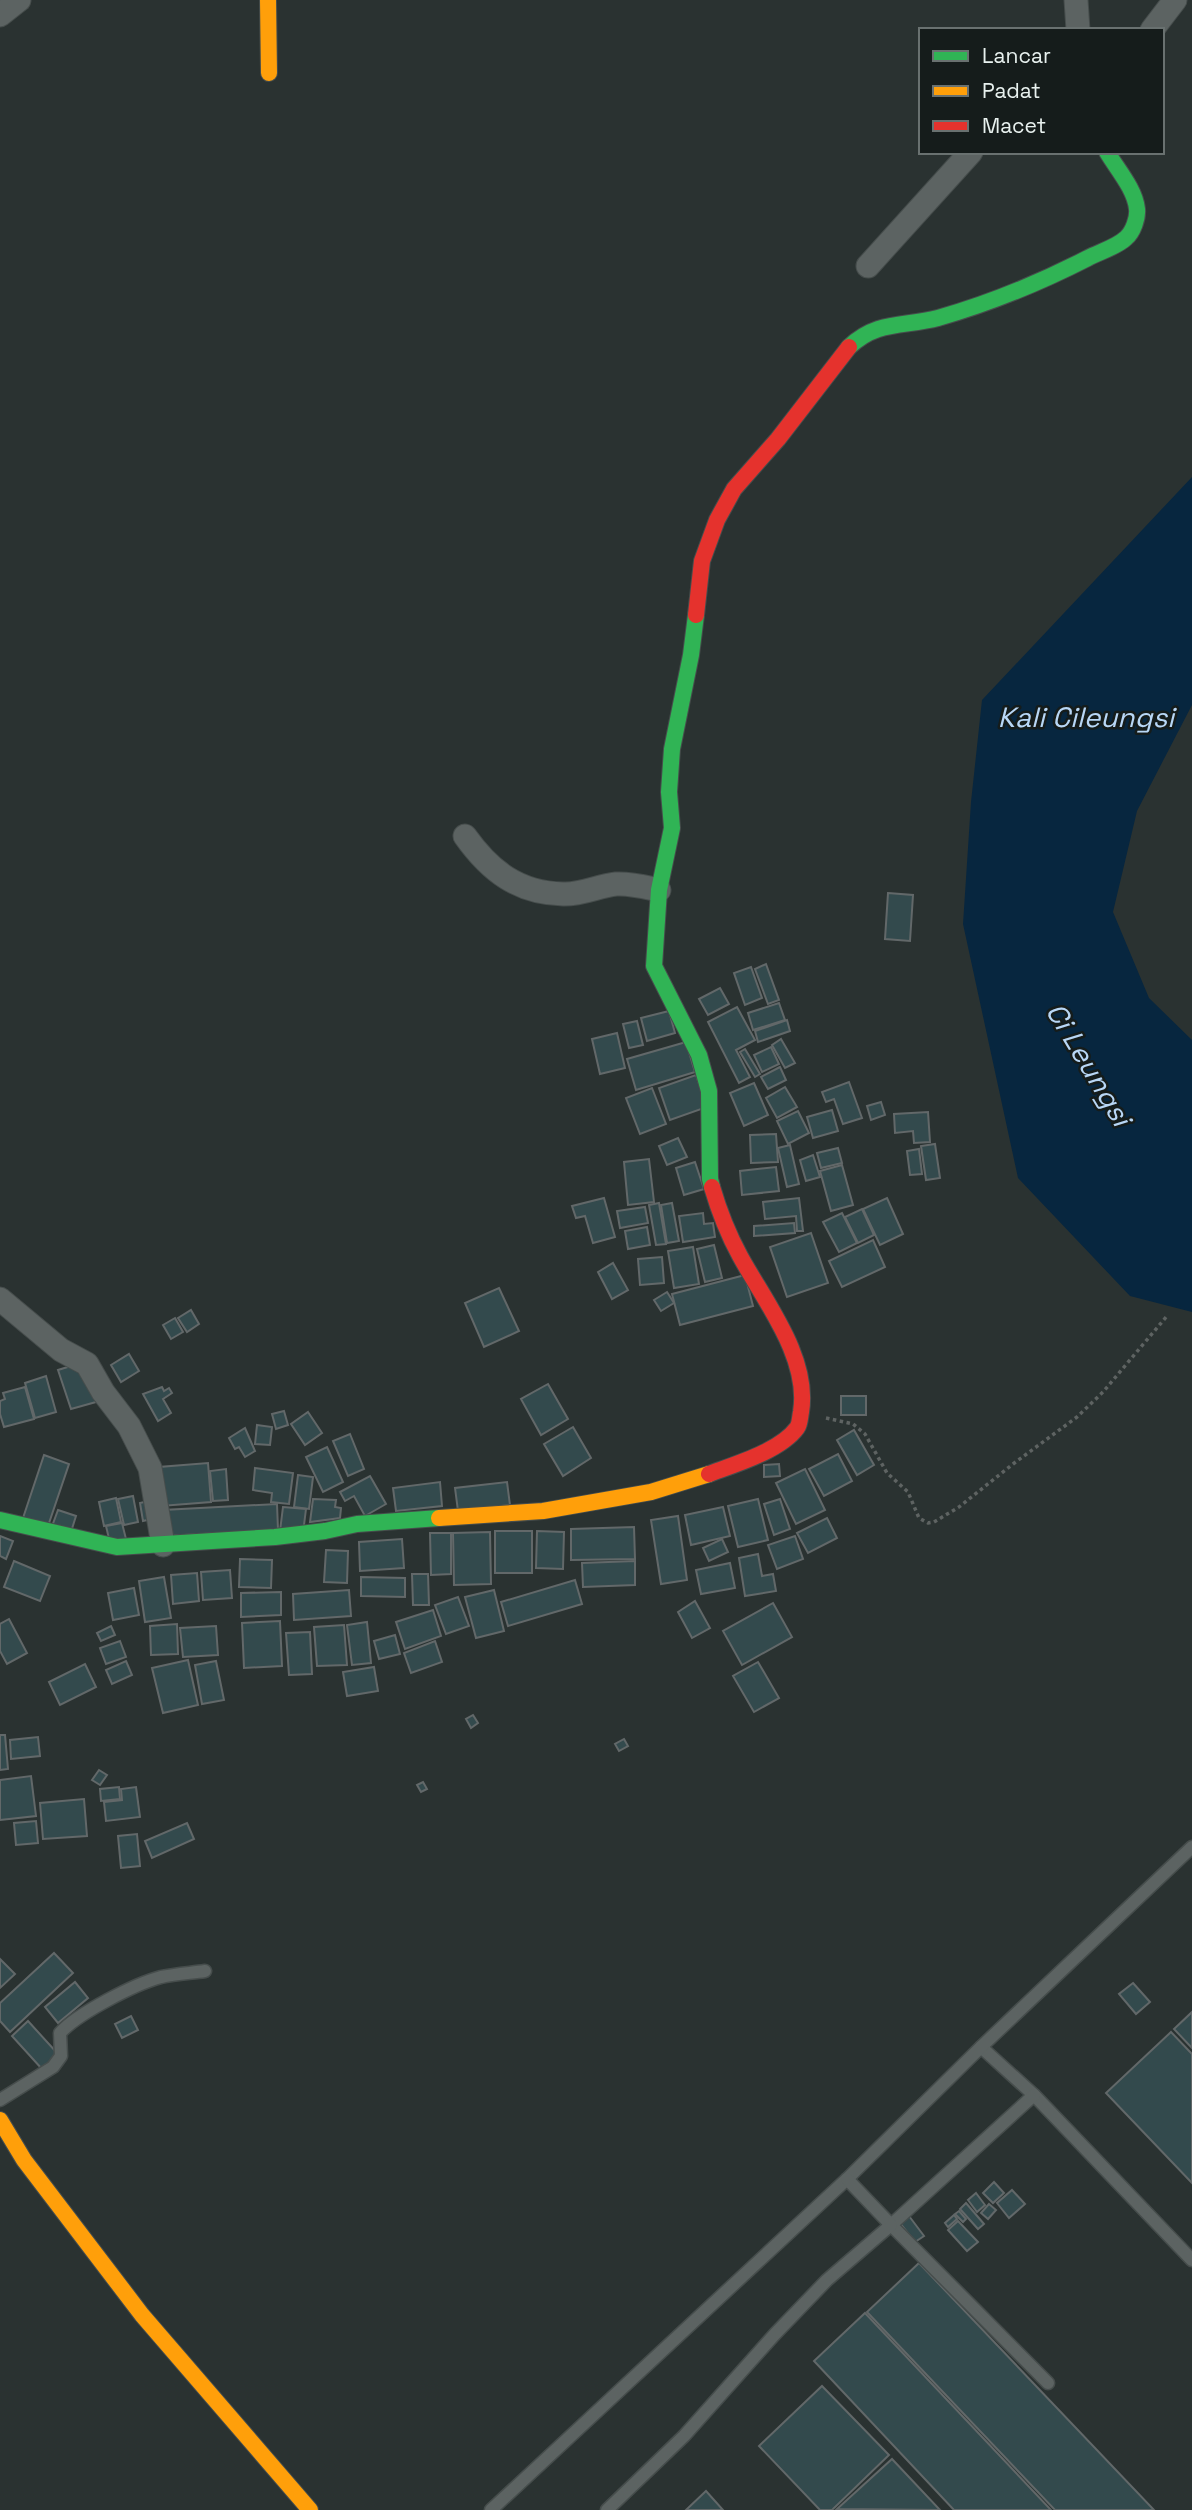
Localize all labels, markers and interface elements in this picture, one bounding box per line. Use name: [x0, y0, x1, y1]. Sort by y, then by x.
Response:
legend: [919, 28, 1164, 154]
text: Lancar: [982, 42, 1051, 69]
text: Padat: [982, 77, 1041, 104]
text: Macet: [982, 112, 1046, 139]
water label: Kali Cileungsi: [998, 699, 1177, 735]
water label: Ci Leungsi: [1038, 996, 1142, 1135]

